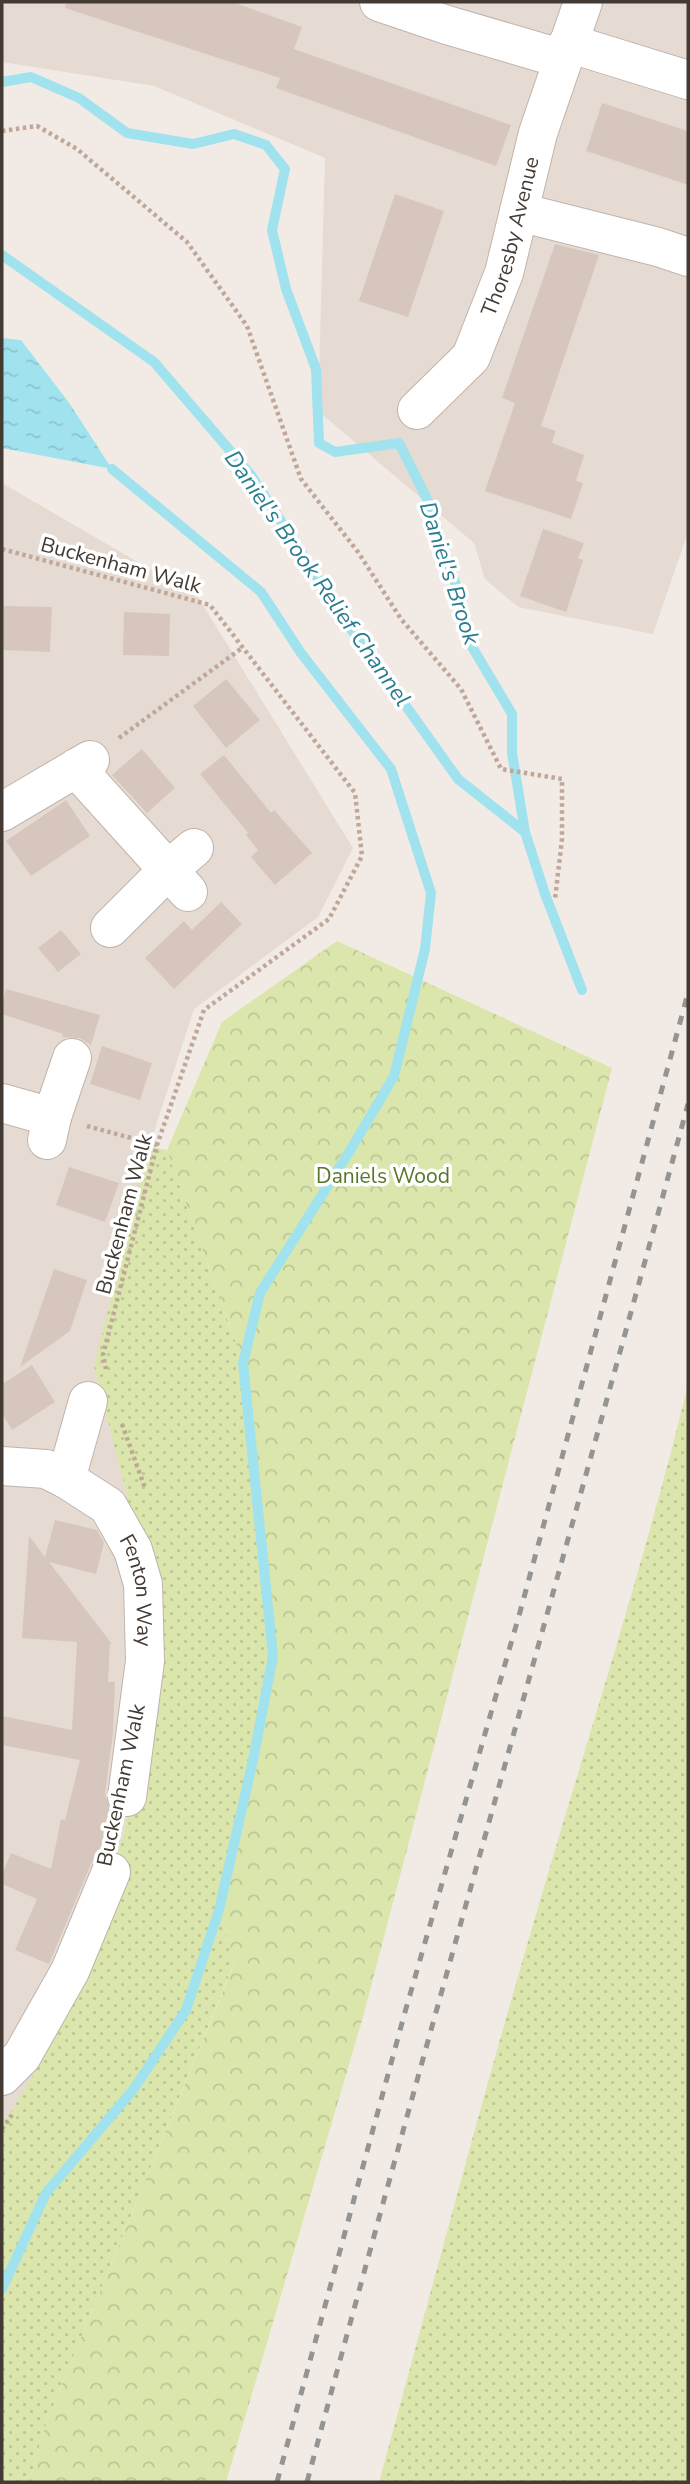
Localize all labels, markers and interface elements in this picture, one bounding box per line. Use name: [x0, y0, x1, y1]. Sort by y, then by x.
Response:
street label: Thoresby Avenue: [474, 154, 546, 320]
water label: Daniel's Brook Relief Channel: [217, 444, 418, 712]
water label: Daniel's Brook: [412, 498, 487, 649]
street label: Buckenham Walk: [38, 530, 205, 600]
street label: Buckenham Walk: [89, 1130, 159, 1297]
park label: Daniels Wood: [316, 1162, 450, 1190]
street label: Fenton Way: [113, 1529, 159, 1647]
street label: Buckenham Walk: [90, 1701, 152, 1869]

